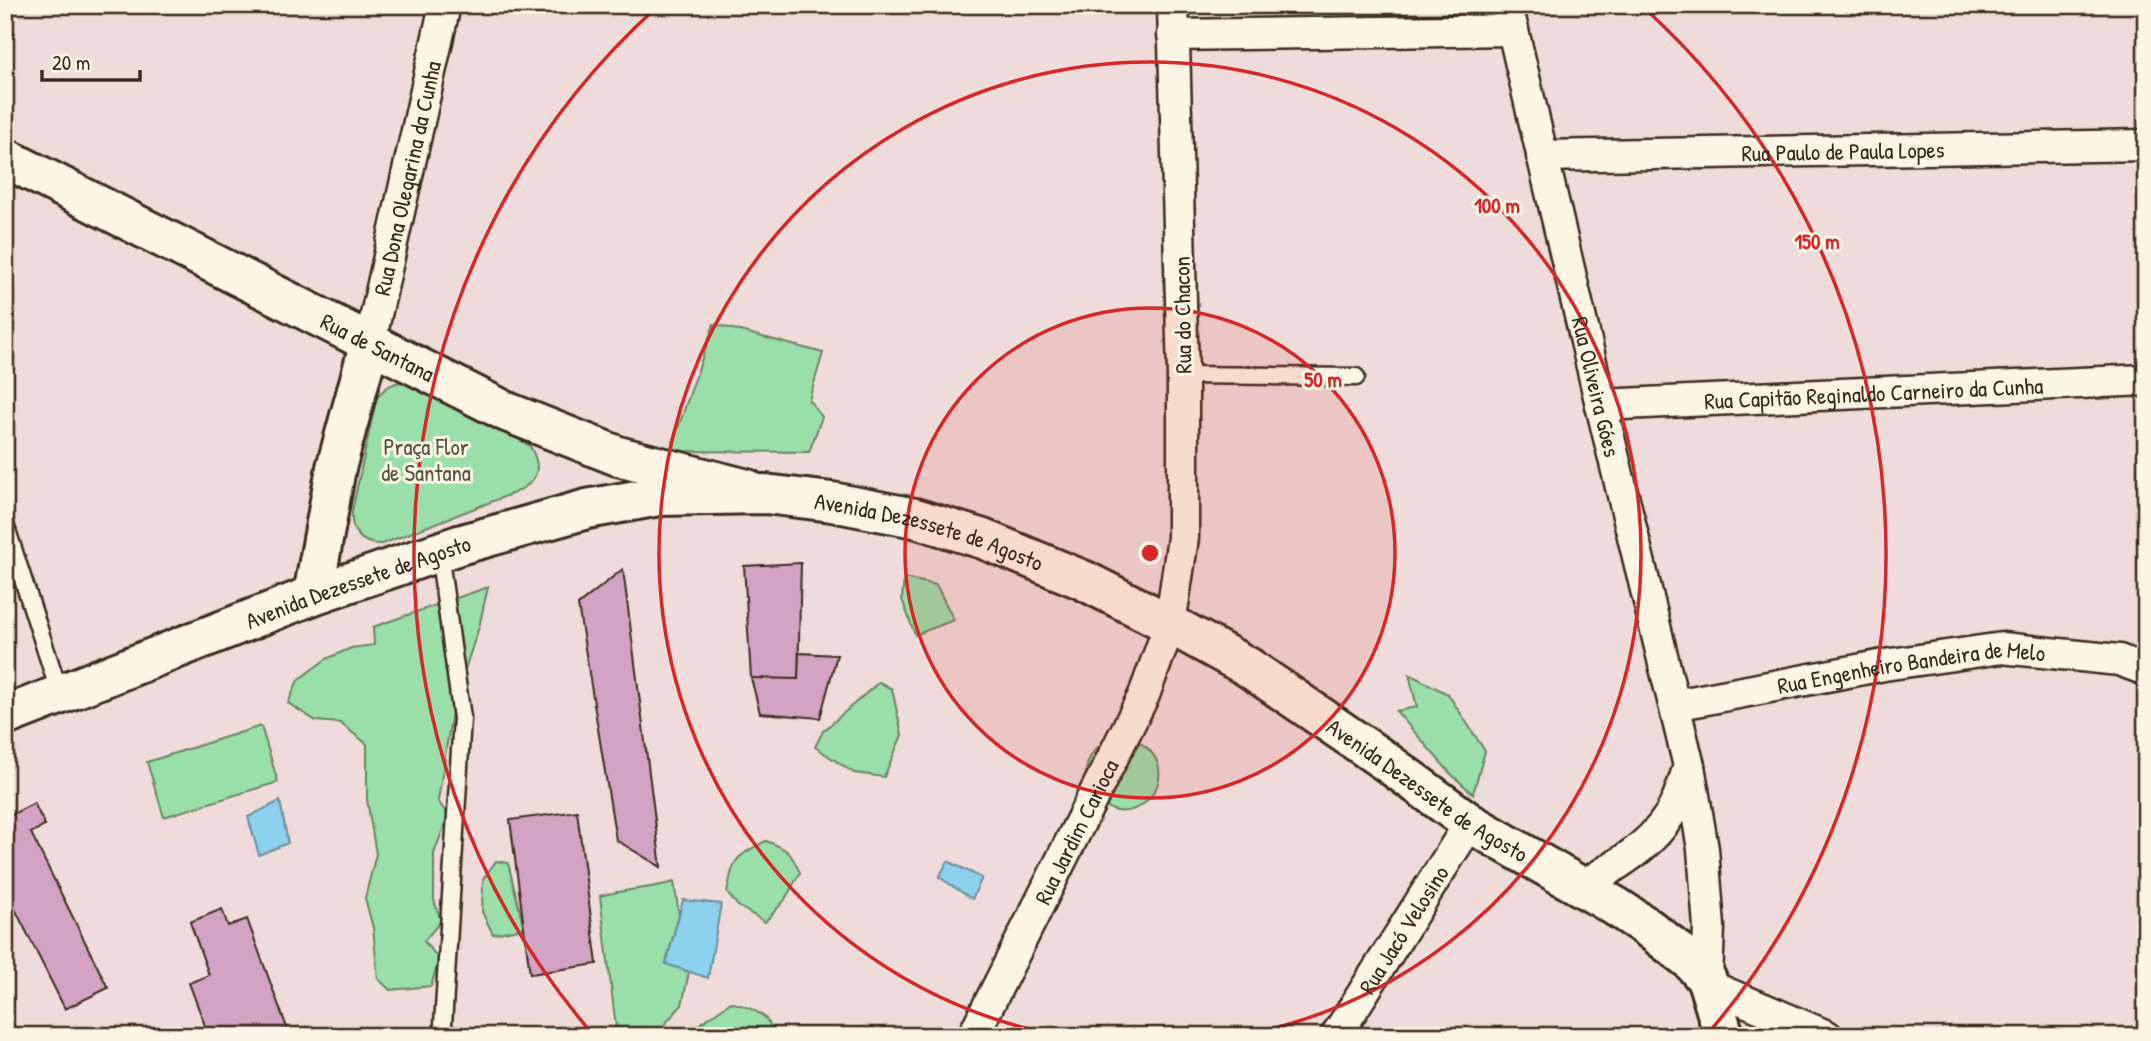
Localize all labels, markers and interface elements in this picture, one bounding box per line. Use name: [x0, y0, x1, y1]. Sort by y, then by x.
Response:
scale bar: [42, 38, 140, 82]
text: 20 m: [52, 48, 90, 77]
street label: Rua Dona Olegarina da Cunha: [365, 58, 448, 298]
street label: Rua Paulo de Paula Lopes: [1741, 133, 1945, 168]
text: 100 m: [1474, 191, 1520, 220]
text: 150 m: [1794, 227, 1840, 256]
street label: Rua do Chacon: [1165, 256, 1199, 374]
street label: Rua de Santana: [316, 305, 440, 388]
street label: Rua Oliveira Góes: [1565, 313, 1629, 460]
text: 50 m: [1304, 365, 1342, 394]
street label: Rua Capitão Reginaldo Carneiro da Cunha: [1704, 369, 2044, 416]
park label: Praça Flor de Santana: [381, 431, 471, 488]
street label: Avenida Dezessete de Agosto: [813, 485, 1048, 578]
street label: Avenida Dezessete de Agosto: [241, 527, 474, 636]
centre of rings: [1138, 541, 1162, 565]
street label: Rua Engenheiro Bandeira de Melo: [1775, 633, 2047, 701]
street label: Avenida Dezessete de Agosto: [1321, 710, 1534, 869]
street label: Rua Jardim Carioca: [1026, 754, 1125, 909]
street label: Rua Jacó Velosino: [1351, 859, 1455, 999]

